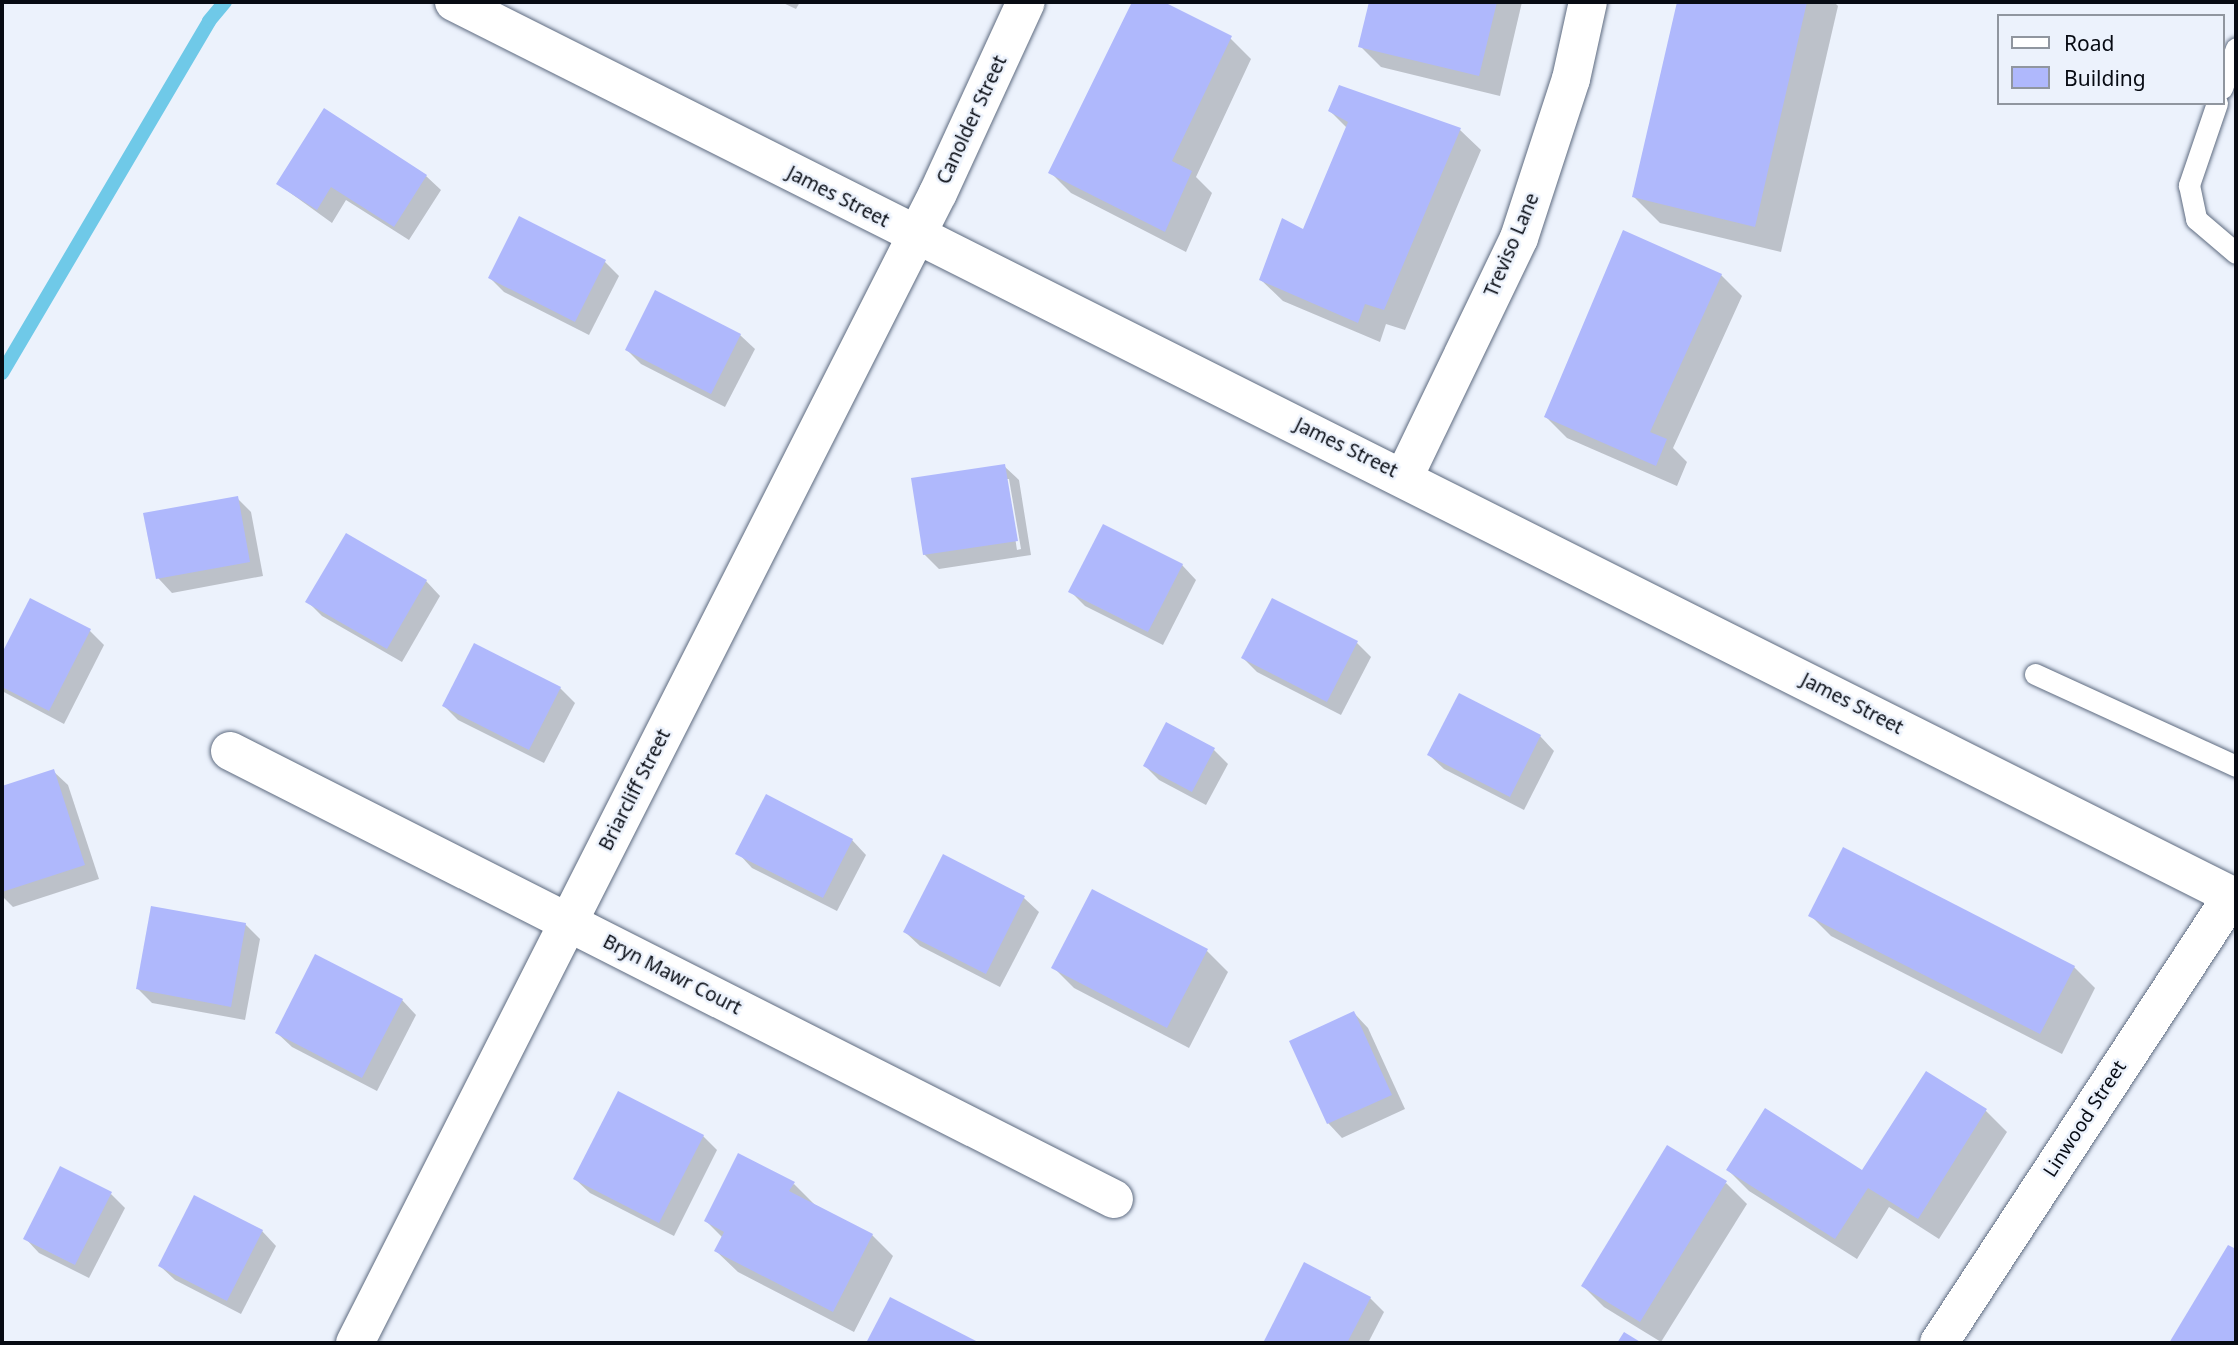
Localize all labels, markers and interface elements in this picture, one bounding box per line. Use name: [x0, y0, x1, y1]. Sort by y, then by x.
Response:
legend: [1996, 14, 2224, 105]
text: Road: [2064, 29, 2114, 57]
street label: Canolder Street: [932, 52, 1012, 188]
text: Building: [2064, 64, 2146, 92]
street label: James Street: [783, 162, 893, 232]
street label: Treviso Lane: [1480, 190, 1544, 300]
street label: James Street: [1291, 413, 1401, 483]
street label: James Street: [1797, 669, 1907, 739]
street label: Briarcliff Street: [595, 725, 675, 855]
street label: Bryn Mawr Court: [599, 930, 745, 1020]
street label: Linwood Street: [2039, 1057, 2131, 1181]

